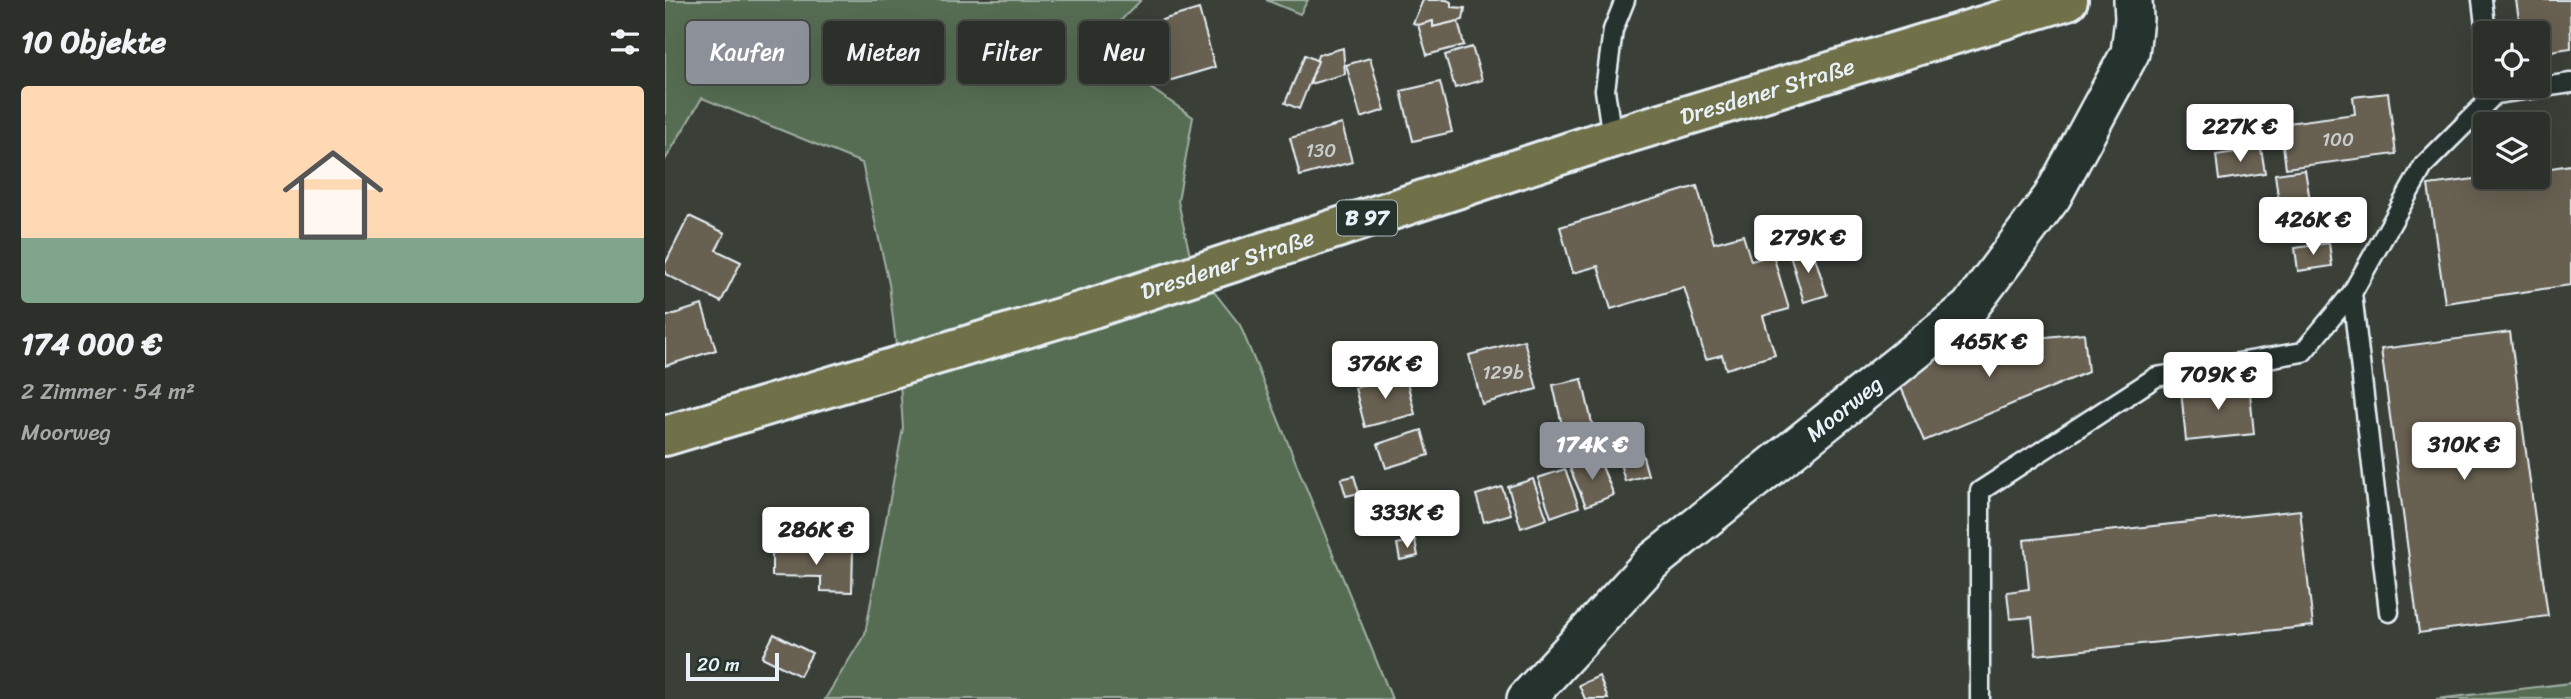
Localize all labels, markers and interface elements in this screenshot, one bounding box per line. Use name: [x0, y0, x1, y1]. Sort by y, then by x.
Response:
text: 10 Objekte: [21, 15, 166, 69]
chip: Kaufen: [686, 21, 809, 84]
chip: Mieten: [823, 21, 944, 84]
chip: Filter: [958, 21, 1065, 84]
chip: Neu: [1079, 21, 1169, 84]
map controls: [2473, 21, 2550, 189]
button: locate: [2473, 21, 2550, 98]
icon: filters: [606, 23, 644, 61]
street label: Dresdener Straße: [1675, 46, 1860, 137]
pin: 227K €: [2183, 104, 2297, 164]
text: 227K €: [2203, 106, 2277, 147]
button: layers: [2473, 112, 2550, 189]
house number: 100: [2322, 123, 2354, 156]
icon: home: [270, 132, 396, 258]
house number: 130: [1306, 134, 1336, 167]
pin: 426K €: [2256, 198, 2370, 257]
text: 426K €: [2275, 199, 2351, 240]
road number: B 97: [1337, 200, 1397, 235]
pin: 279K €: [1751, 216, 1865, 275]
street label: Dresdener Straße: [1135, 217, 1320, 312]
text: 279K €: [1770, 217, 1846, 258]
text: 174 000 €: [21, 317, 162, 371]
pin: 465K €: [1932, 320, 2046, 379]
text: 465K €: [1951, 321, 2027, 362]
pin: 376K €: [1328, 342, 1442, 401]
text: 376K €: [1348, 343, 1422, 384]
pin: 709K €: [2161, 352, 2275, 412]
text: 709K €: [2179, 354, 2257, 395]
house number: 129b: [1482, 356, 1524, 389]
street label: Moorweg: [1796, 364, 1892, 453]
text: 2 Zimmer · 54 m²: [21, 371, 195, 412]
text: Moorweg: [21, 412, 111, 453]
pin: 174K €: [1535, 422, 1649, 482]
pin: 310K €: [2407, 422, 2521, 482]
text: 174K €: [1556, 424, 1628, 465]
text: 310K €: [2428, 424, 2500, 465]
pin: 333K €: [1350, 490, 1464, 550]
text: 333K €: [1370, 492, 1444, 533]
pin: 286K €: [759, 508, 873, 567]
text: 286K €: [778, 509, 854, 550]
text: 20 m: [697, 648, 740, 681]
scale bar: [686, 650, 779, 682]

